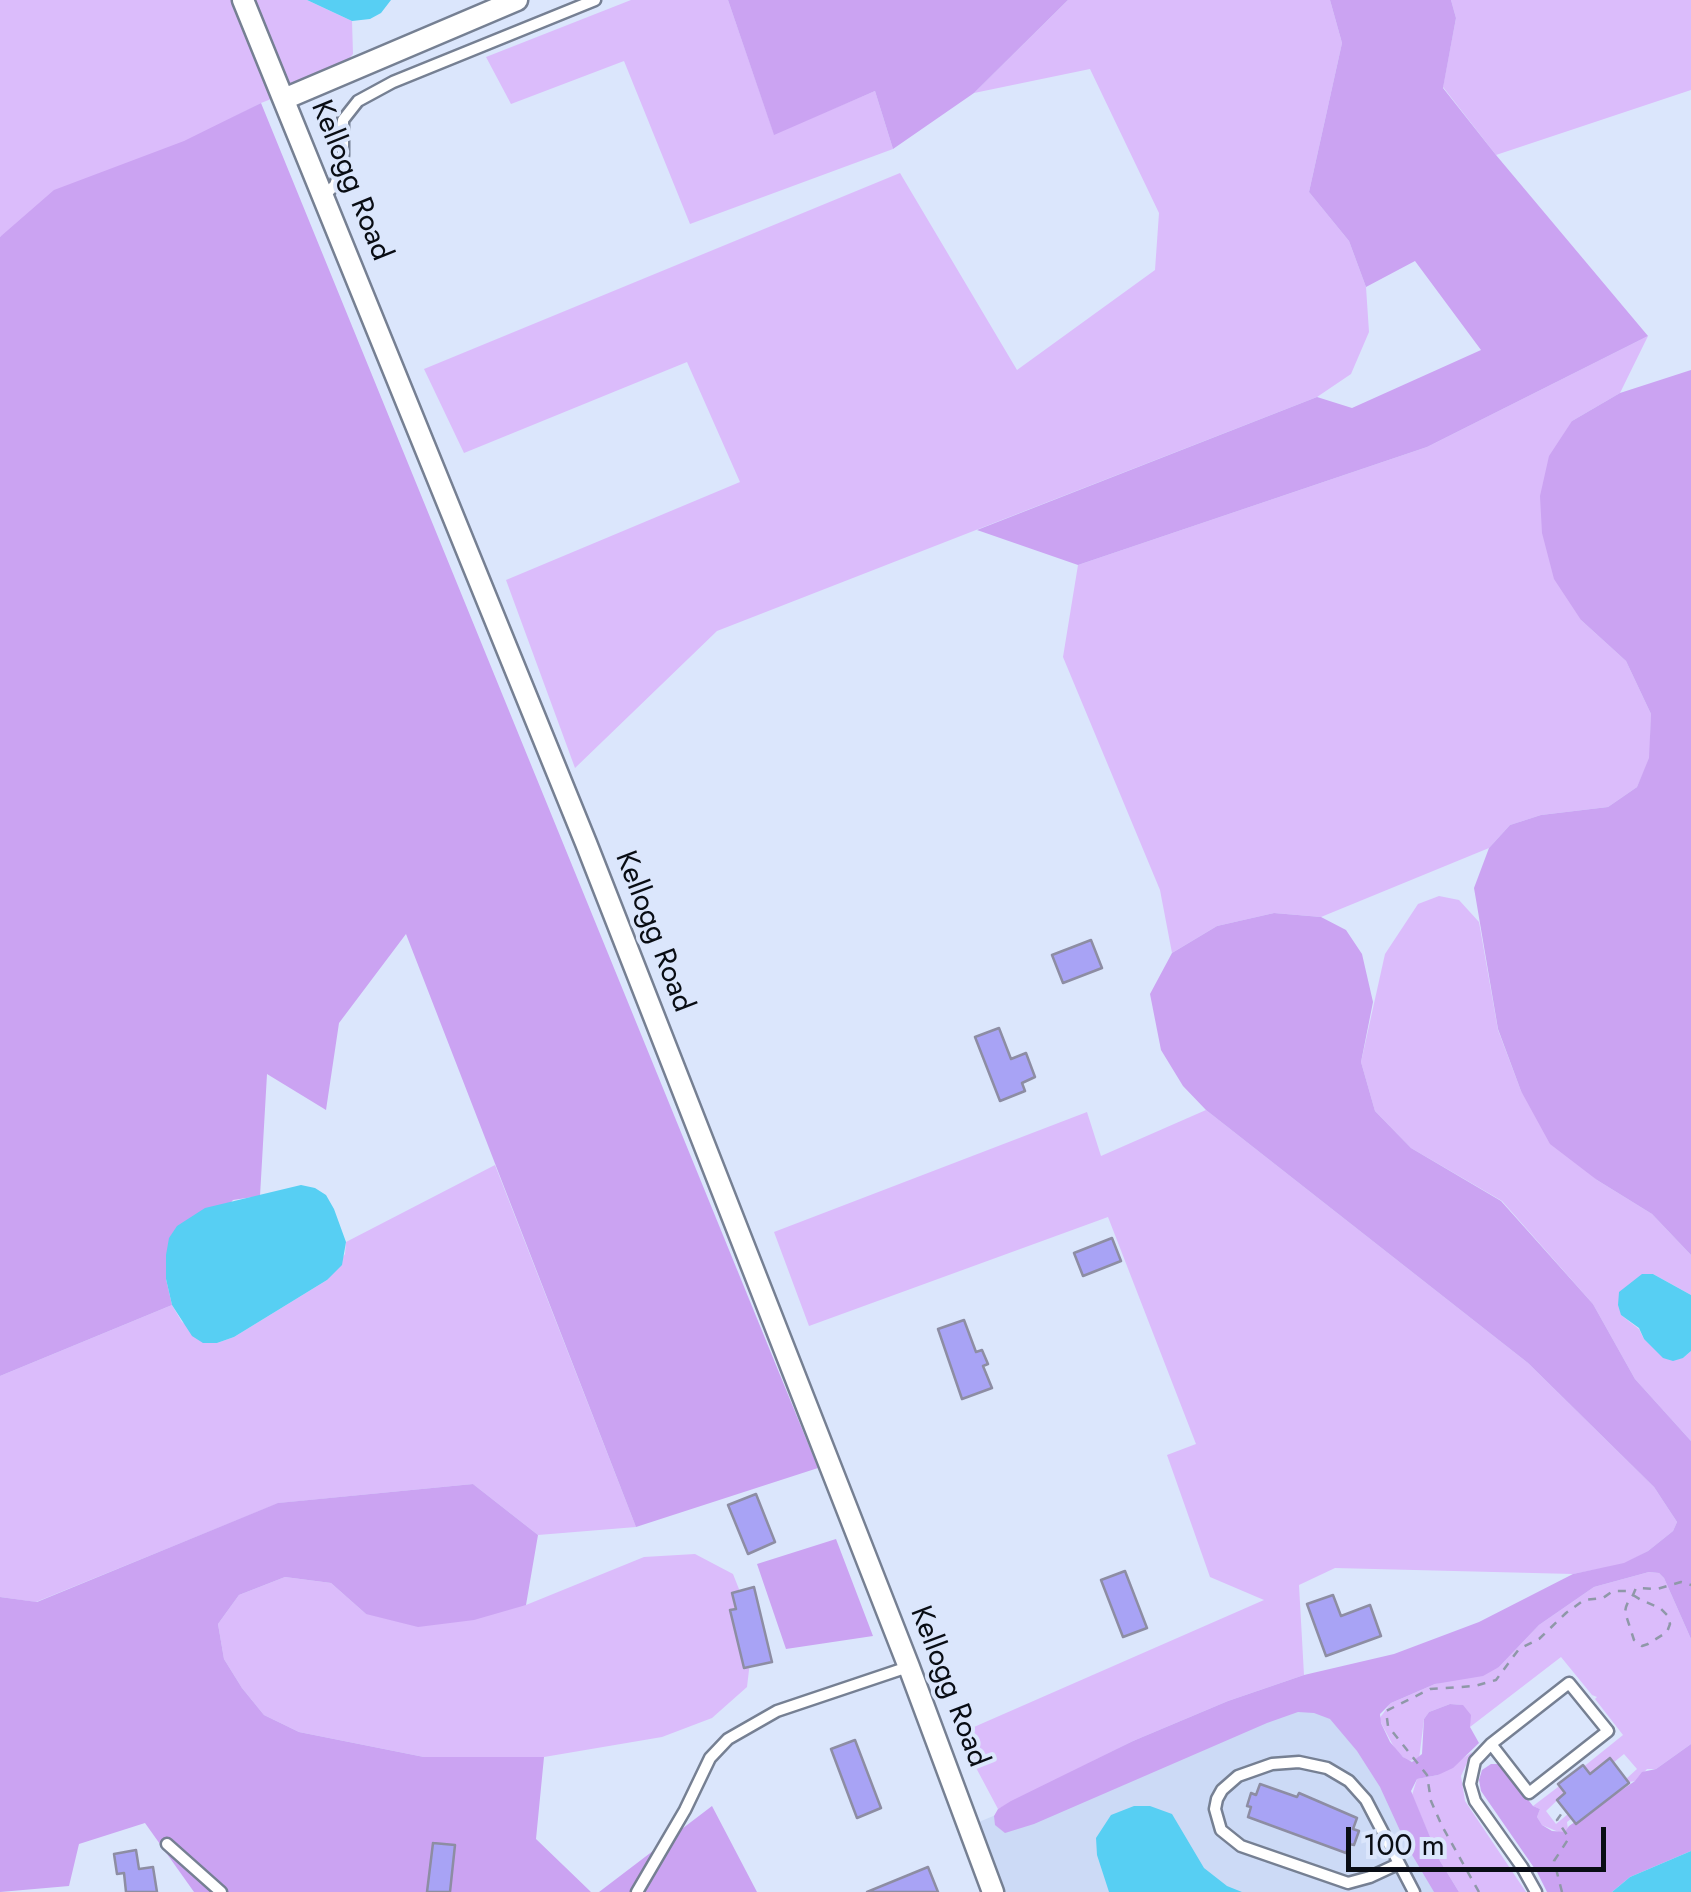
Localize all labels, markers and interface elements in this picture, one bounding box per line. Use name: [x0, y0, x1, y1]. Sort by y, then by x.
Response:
street label: Kellogg Road: [302, 96, 398, 266]
street label: Kellogg Road: [606, 846, 700, 1018]
street label: Kellogg Road: [901, 1601, 995, 1773]
scale bar: [1351, 1807, 1611, 1869]
text: 100 m: [1363, 1823, 1445, 1866]

